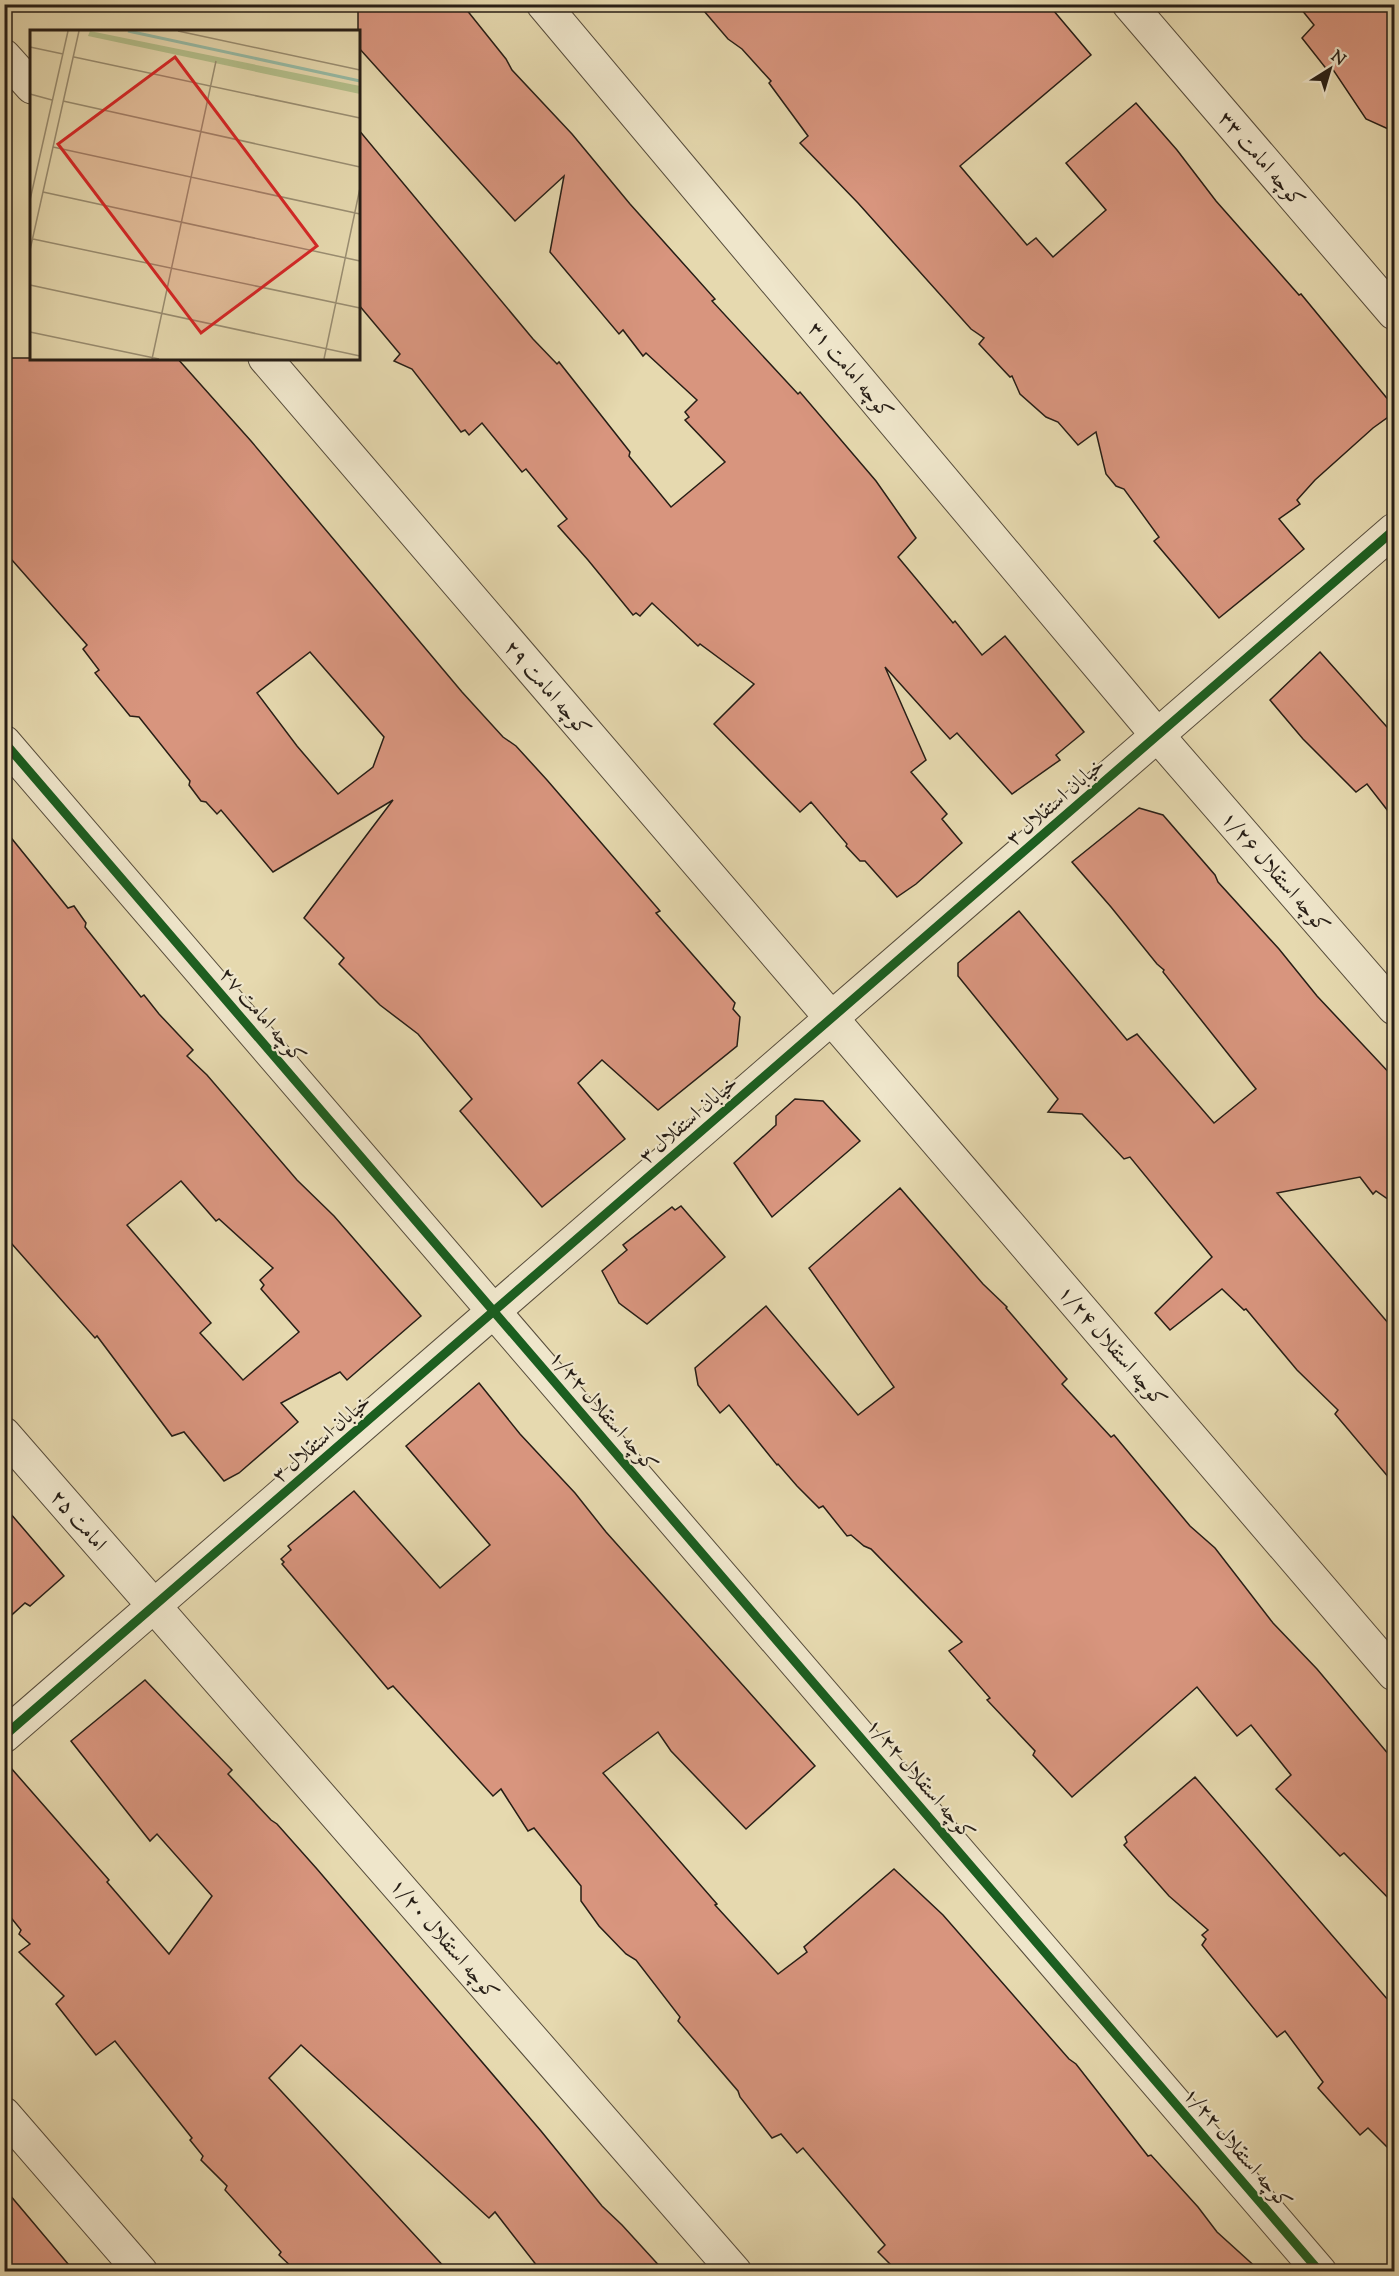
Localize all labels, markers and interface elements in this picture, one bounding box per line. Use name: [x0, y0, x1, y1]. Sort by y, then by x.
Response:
inset map: [30, 30, 360, 360]
north arrow: [1300, 39, 1360, 99]
text: N: [1325, 46, 1350, 72]
street label: کوچه امامت ۳۳: [1210, 105, 1311, 215]
street label: کوچه امامت ۳۱: [800, 316, 899, 427]
street label: کوچه امامت ۲۹: [496, 634, 597, 744]
street label: خیابان استقلال ۳: [1000, 751, 1112, 854]
street label: کوچه استقلال ۱/۲۶: [1213, 806, 1336, 941]
street label: کوچه امامت ۲۷: [211, 961, 312, 1071]
street label: خیابان استقلال ۳: [633, 1069, 745, 1172]
street label: کوچه استقلال ۱/۲۴: [1050, 1280, 1173, 1415]
street label: کوچه استقلال ۱/۲۲: [541, 1345, 664, 1480]
street label: خیابان استقلال ۳: [266, 1388, 378, 1491]
street label: امامت ۲۵: [42, 1484, 113, 1559]
street label: کوچه استقلال ۱/۲۲: [858, 1713, 981, 1848]
street label: کوچه استقلال ۱/۲۰: [382, 1873, 505, 2008]
street label: کوچه استقلال ۱/۲۲: [1175, 2082, 1298, 2217]

